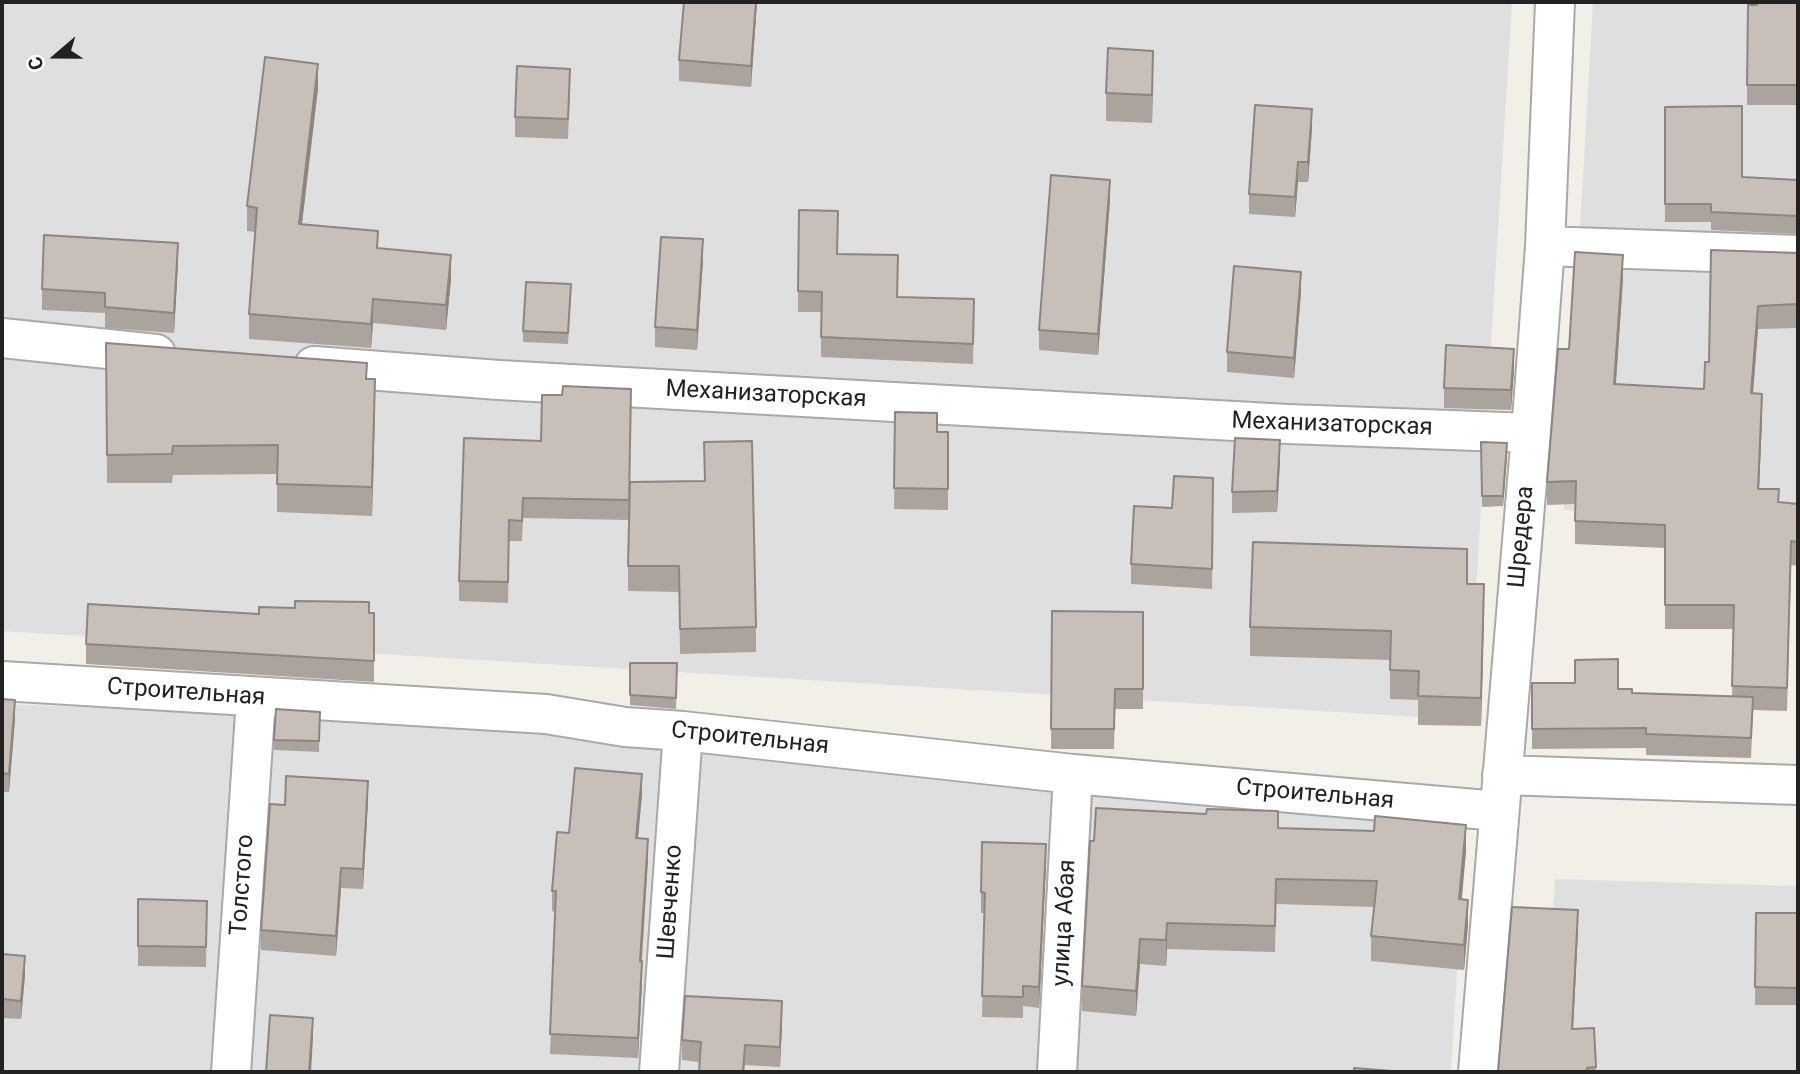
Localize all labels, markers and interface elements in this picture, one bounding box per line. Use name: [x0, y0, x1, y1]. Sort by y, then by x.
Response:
north arrow: [21, 21, 91, 91]
text: С: [23, 54, 49, 73]
street label: Механизаторская: [665, 375, 867, 415]
street label: Механизаторская: [1231, 407, 1433, 443]
street label: Шредера: [1503, 485, 1541, 589]
street label: Строительная: [106, 673, 266, 713]
street label: Строительная: [670, 716, 830, 762]
street label: Строительная: [1235, 774, 1395, 816]
street label: Толстого: [225, 833, 261, 937]
street label: Шевченко: [653, 844, 689, 960]
street label: улица Абая: [1047, 859, 1083, 987]

